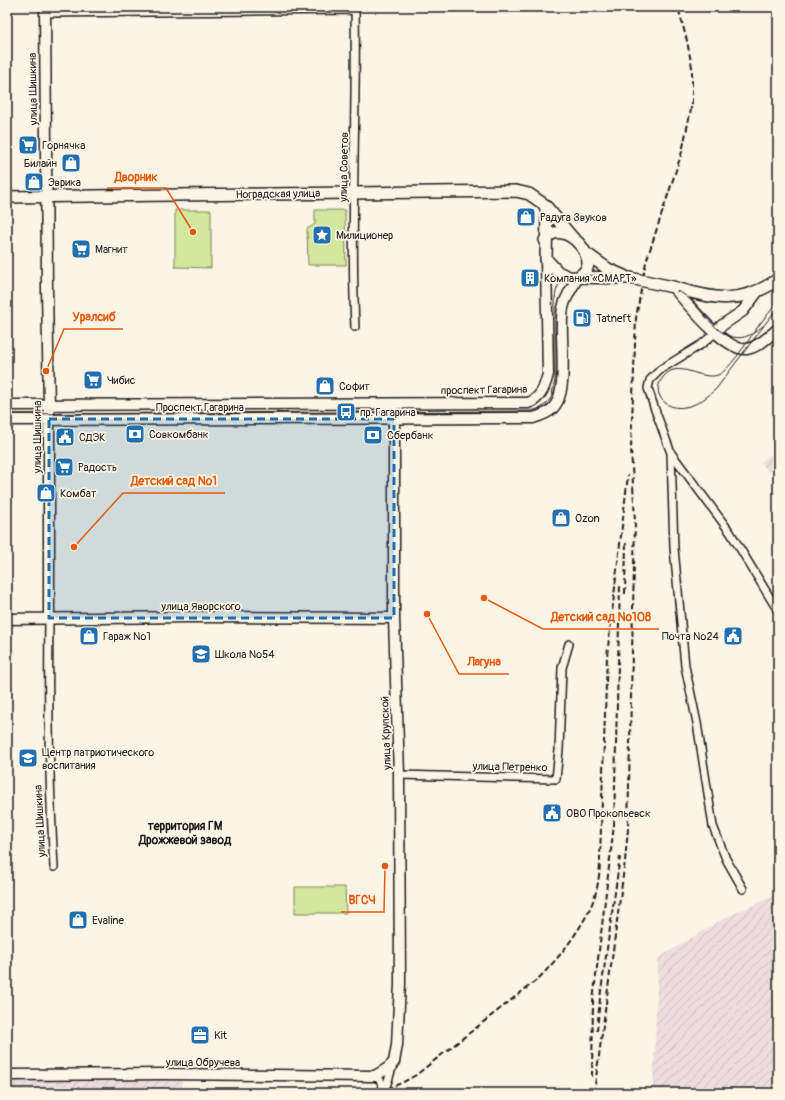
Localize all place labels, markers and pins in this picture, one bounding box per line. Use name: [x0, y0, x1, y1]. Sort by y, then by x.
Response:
supermarket icon: Горнячка: [17, 134, 39, 156]
place label: Горнячка: [42, 139, 85, 152]
shop icon: Билайн: [60, 152, 82, 174]
place label: Билайн: [24, 157, 57, 170]
callout: Дворник: [107, 164, 166, 188]
shop icon: Эврика: [23, 171, 45, 193]
place label: Эврика: [48, 176, 81, 189]
shop icon: Радуга Звуков: [515, 206, 537, 228]
place label: Радуга Звуков: [540, 211, 607, 224]
place icon: Милиционер: [311, 224, 333, 246]
place label: Милиционер: [336, 229, 393, 242]
supermarket icon: Магнит: [70, 238, 92, 260]
place label: Магнит: [95, 243, 128, 256]
building icon: Компания «СМАРТ»: [519, 267, 541, 289]
place label: Компания «СМАРТ»: [544, 272, 637, 285]
callout: Уралсиб: [64, 305, 123, 329]
fuel station icon: Tatneft: [571, 307, 593, 329]
place label: Tatneft: [596, 312, 632, 325]
supermarket icon: Чибис: [82, 369, 104, 391]
place label: Чибис: [107, 374, 136, 387]
shop icon: Софит: [314, 375, 336, 397]
place label: Софит: [339, 380, 370, 393]
bus stop icon: пр. Гагарина: [335, 401, 357, 423]
place label: пр. Гагарина: [360, 406, 416, 419]
bank icon: Совкомбанк: [124, 423, 146, 445]
bank icon: Сбербанк: [362, 424, 384, 446]
public building icon: СДЭК: [54, 426, 76, 448]
place label: Совкомбанк: [149, 428, 209, 441]
place label: Сбербанк: [387, 429, 434, 442]
place label: СДЭК: [79, 431, 105, 444]
supermarket icon: Радость: [53, 456, 75, 478]
place label: Радость: [78, 461, 117, 474]
callout: Детский сад №1: [123, 469, 225, 493]
shop icon: Комбат: [35, 482, 57, 504]
place label: Комбат: [60, 487, 97, 500]
shop icon: Ozon: [550, 507, 572, 529]
place label: Ozon: [575, 512, 600, 525]
callout: Детский сад №108: [543, 605, 659, 629]
shop icon: Гараж №1: [78, 625, 100, 647]
public building icon: Почта №24: [722, 625, 744, 647]
place label: Гараж №1: [103, 630, 151, 643]
place label: Почта №24: [662, 630, 720, 643]
school or university icon: Школа №54: [190, 643, 212, 665]
place label: Школа №54: [215, 648, 275, 661]
callout: Лагуна: [459, 650, 509, 674]
place label: Центр патриотического воспитания: [42, 746, 154, 772]
school or university icon: Центр патриотического воспитания: [17, 747, 39, 769]
public building icon: ОВО Прокопьевск: [541, 802, 563, 824]
place label: ОВО Прокопьевск: [566, 807, 651, 820]
callout: ВГСЧ: [341, 888, 384, 912]
shop icon: Evaline: [67, 909, 89, 931]
place label: Evaline: [92, 914, 124, 927]
office icon: Kit: [189, 1024, 211, 1046]
place label: Kit: [214, 1029, 228, 1042]

